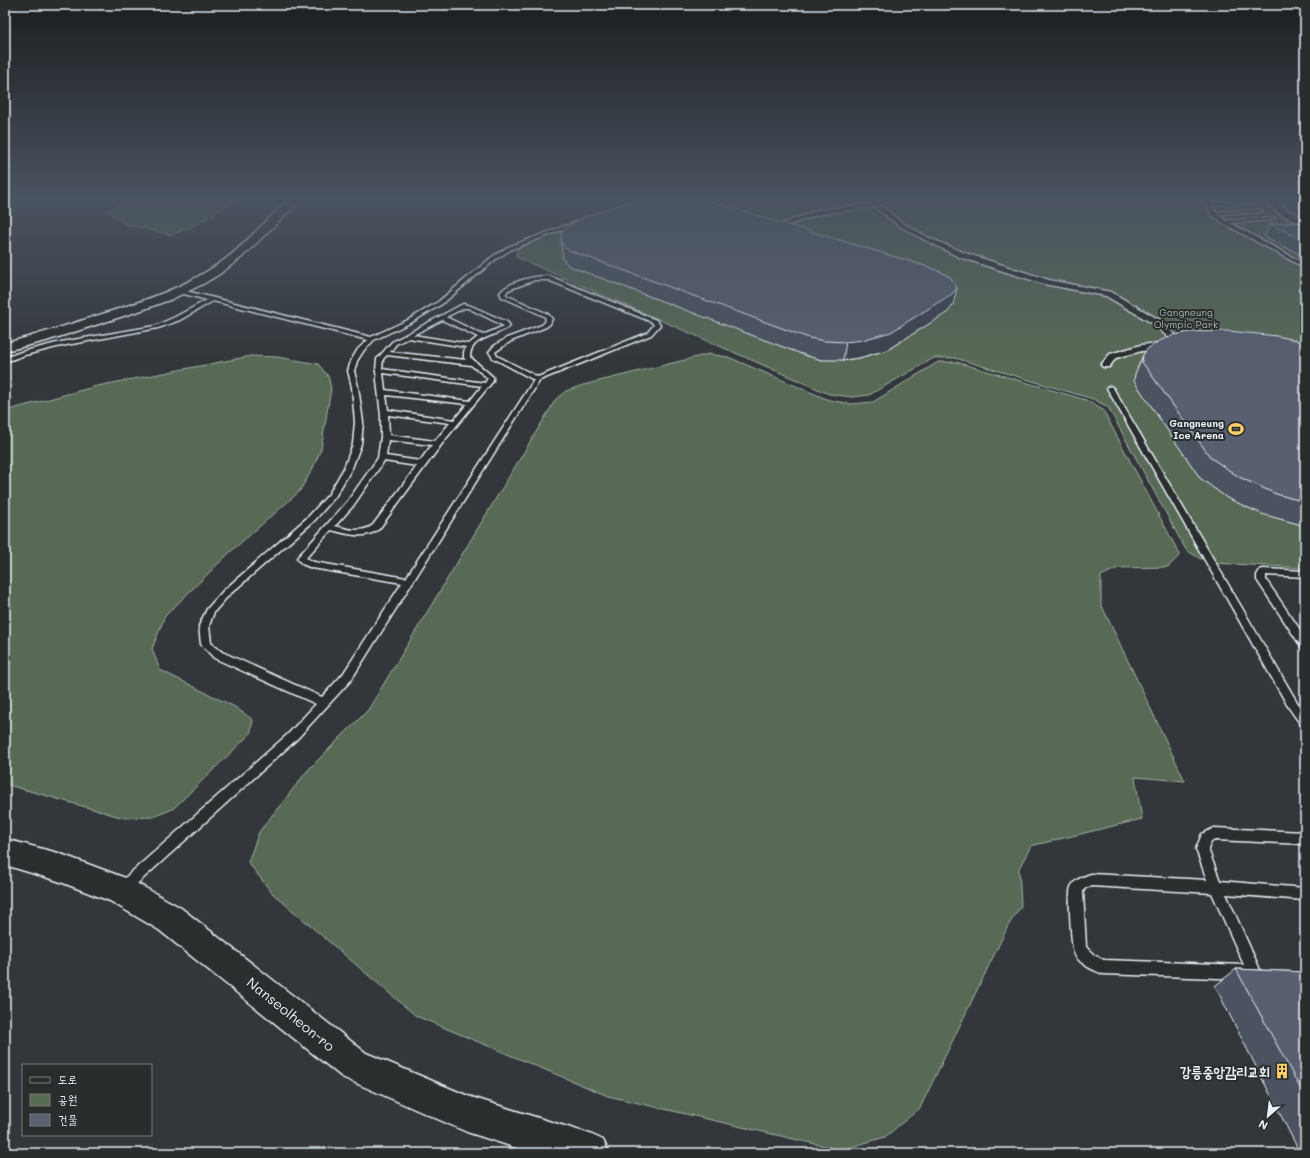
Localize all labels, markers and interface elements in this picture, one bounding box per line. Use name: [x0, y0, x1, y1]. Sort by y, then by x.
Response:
park label: Gangneung Olympic Park: [1154, 305, 1218, 331]
place label: Gangneung Ice Arena: [1169, 416, 1224, 442]
sports icon: Gangneung Ice Arena: [1227, 420, 1245, 438]
street label: Nanseolheon-ro: [243, 973, 339, 1055]
place label: 강릉중앙감리교회: [1180, 1062, 1270, 1081]
building icon: 강릉중앙감리교회: [1273, 1062, 1291, 1080]
legend: [22, 1064, 152, 1136]
text: 도로: [58, 1071, 77, 1087]
text: 공원: [58, 1091, 77, 1107]
north arrow: [1248, 1096, 1288, 1136]
text: 건물: [58, 1111, 78, 1127]
text: N: [1256, 1117, 1270, 1134]

